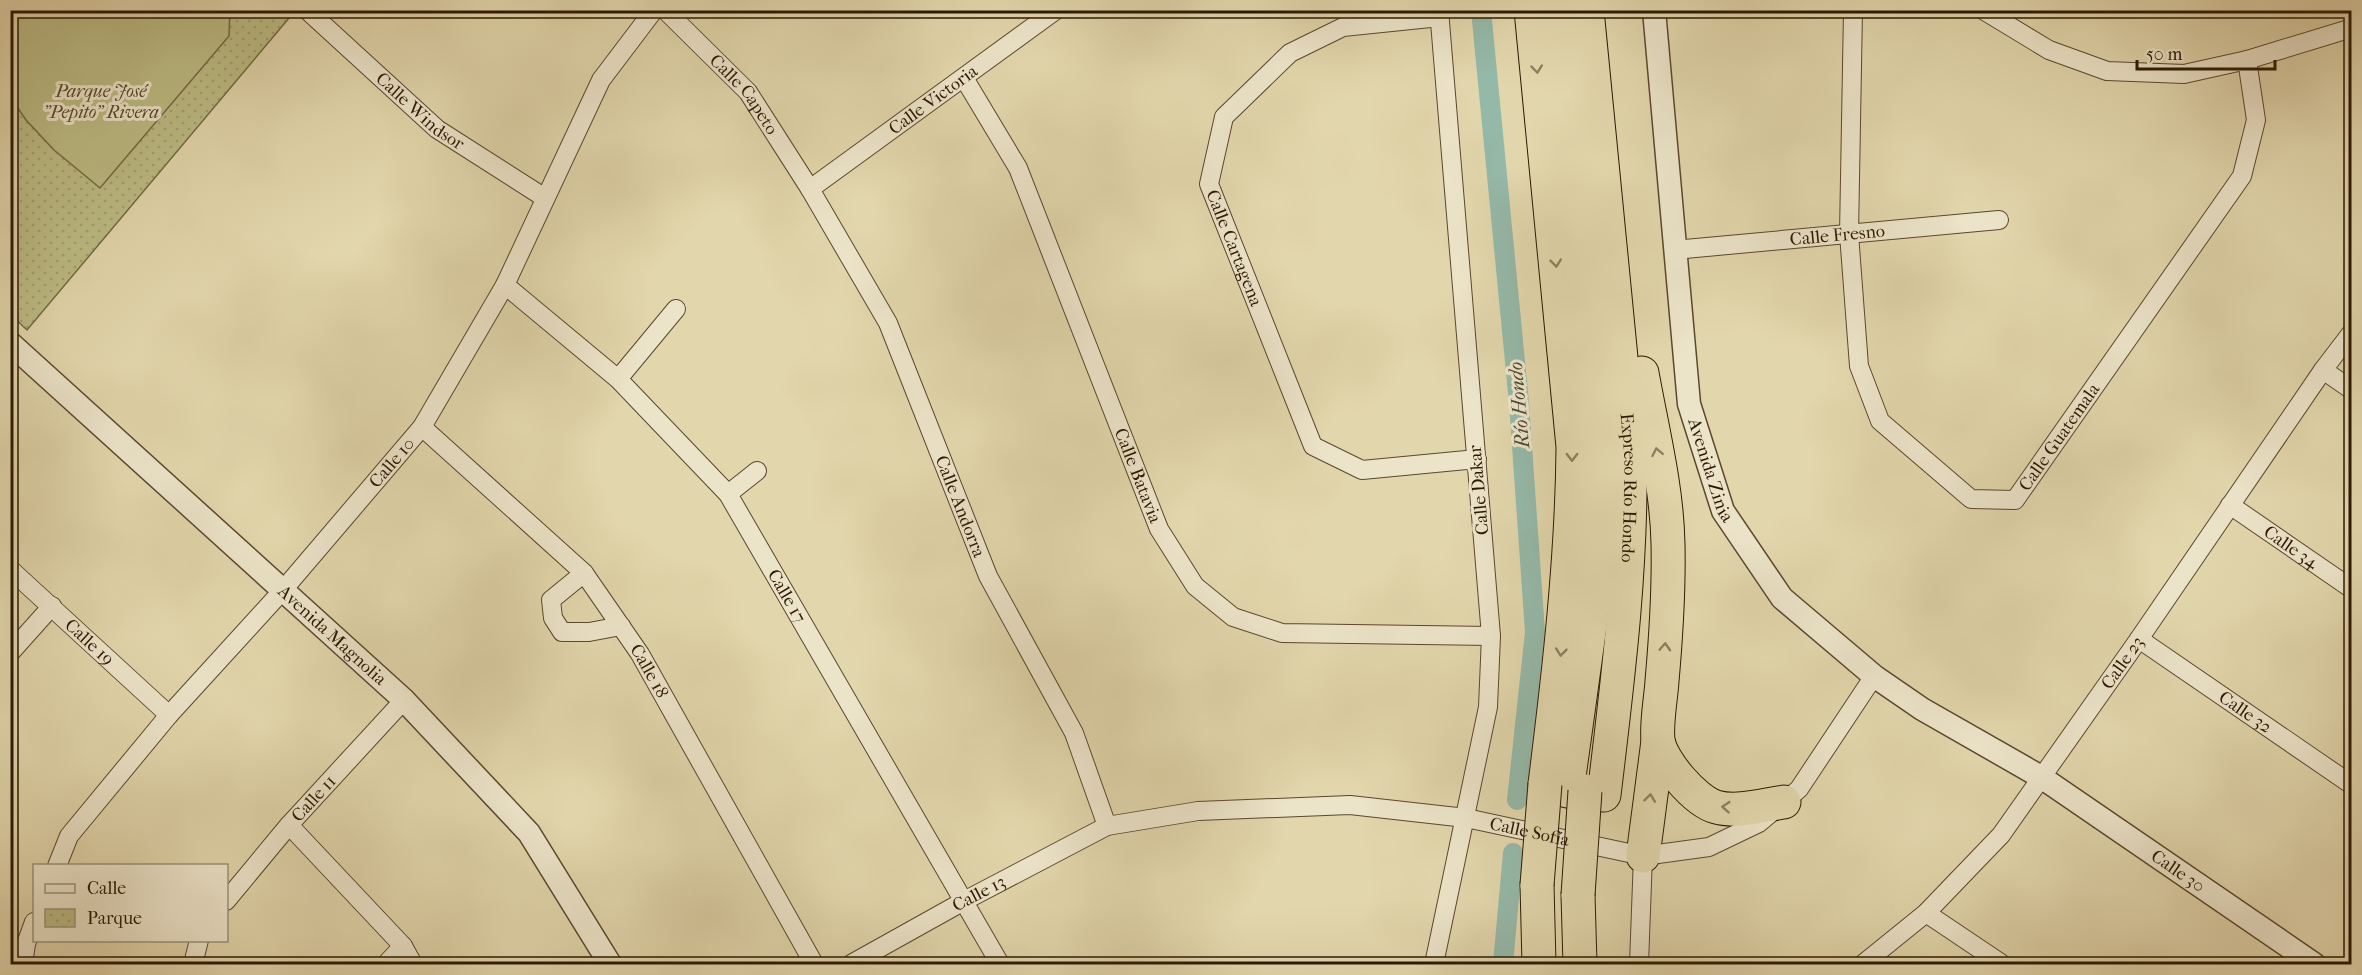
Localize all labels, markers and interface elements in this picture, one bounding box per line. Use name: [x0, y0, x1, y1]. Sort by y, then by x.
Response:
scale bar: [2137, 33, 2275, 71]
text: 50 m: [2146, 44, 2183, 65]
street label: Calle Capeto: [705, 50, 783, 138]
street label: Calle Victoria: [884, 60, 982, 139]
one-way arrow: [1530, 64, 1543, 73]
street label: Calle Windsor: [372, 68, 469, 154]
park label: Parque José "Pepito" Rivera: [43, 81, 159, 123]
street label: Calle Cartagena: [1202, 187, 1267, 310]
street label: Calle Fresno: [1789, 220, 1886, 250]
one-way arrow: [1549, 258, 1562, 267]
water label: Río Hondo: [1504, 361, 1534, 451]
street label: Calle Guatemala: [2014, 379, 2104, 495]
street label: Expreso Río Hondo: [1616, 412, 1641, 563]
street label: Avenida Zinia: [1683, 415, 1738, 527]
street label: Calle Batavia: [1110, 425, 1166, 527]
street label: Calle 10: [364, 433, 419, 492]
street label: Calle Dakar: [1465, 444, 1493, 536]
one-way arrow: [1651, 448, 1664, 458]
street label: Calle Andorra: [931, 452, 990, 561]
one-way arrow: [1566, 453, 1579, 462]
street label: Calle 34: [2260, 521, 2322, 573]
street label: Calle 17: [763, 566, 811, 627]
street label: Avenida Magnolia: [273, 580, 391, 690]
street label: Calle 19: [61, 614, 118, 670]
street label: Calle 23: [2097, 632, 2148, 693]
street label: Calle 18: [626, 640, 673, 702]
one-way arrow: [1658, 642, 1671, 651]
one-way arrow: [1555, 647, 1568, 656]
street label: Calle 32: [2215, 686, 2276, 737]
street label: Calle 11: [287, 771, 340, 826]
one-way arrow: [1643, 794, 1656, 803]
one-way arrow: [1721, 801, 1730, 814]
street label: Calle Sofía: [1488, 813, 1572, 851]
street label: Calle 30: [2147, 845, 2209, 897]
legend: [33, 864, 228, 942]
street label: Calle 13: [949, 871, 1009, 916]
text: Calle: [87, 878, 126, 899]
text: Parque: [87, 908, 142, 929]

